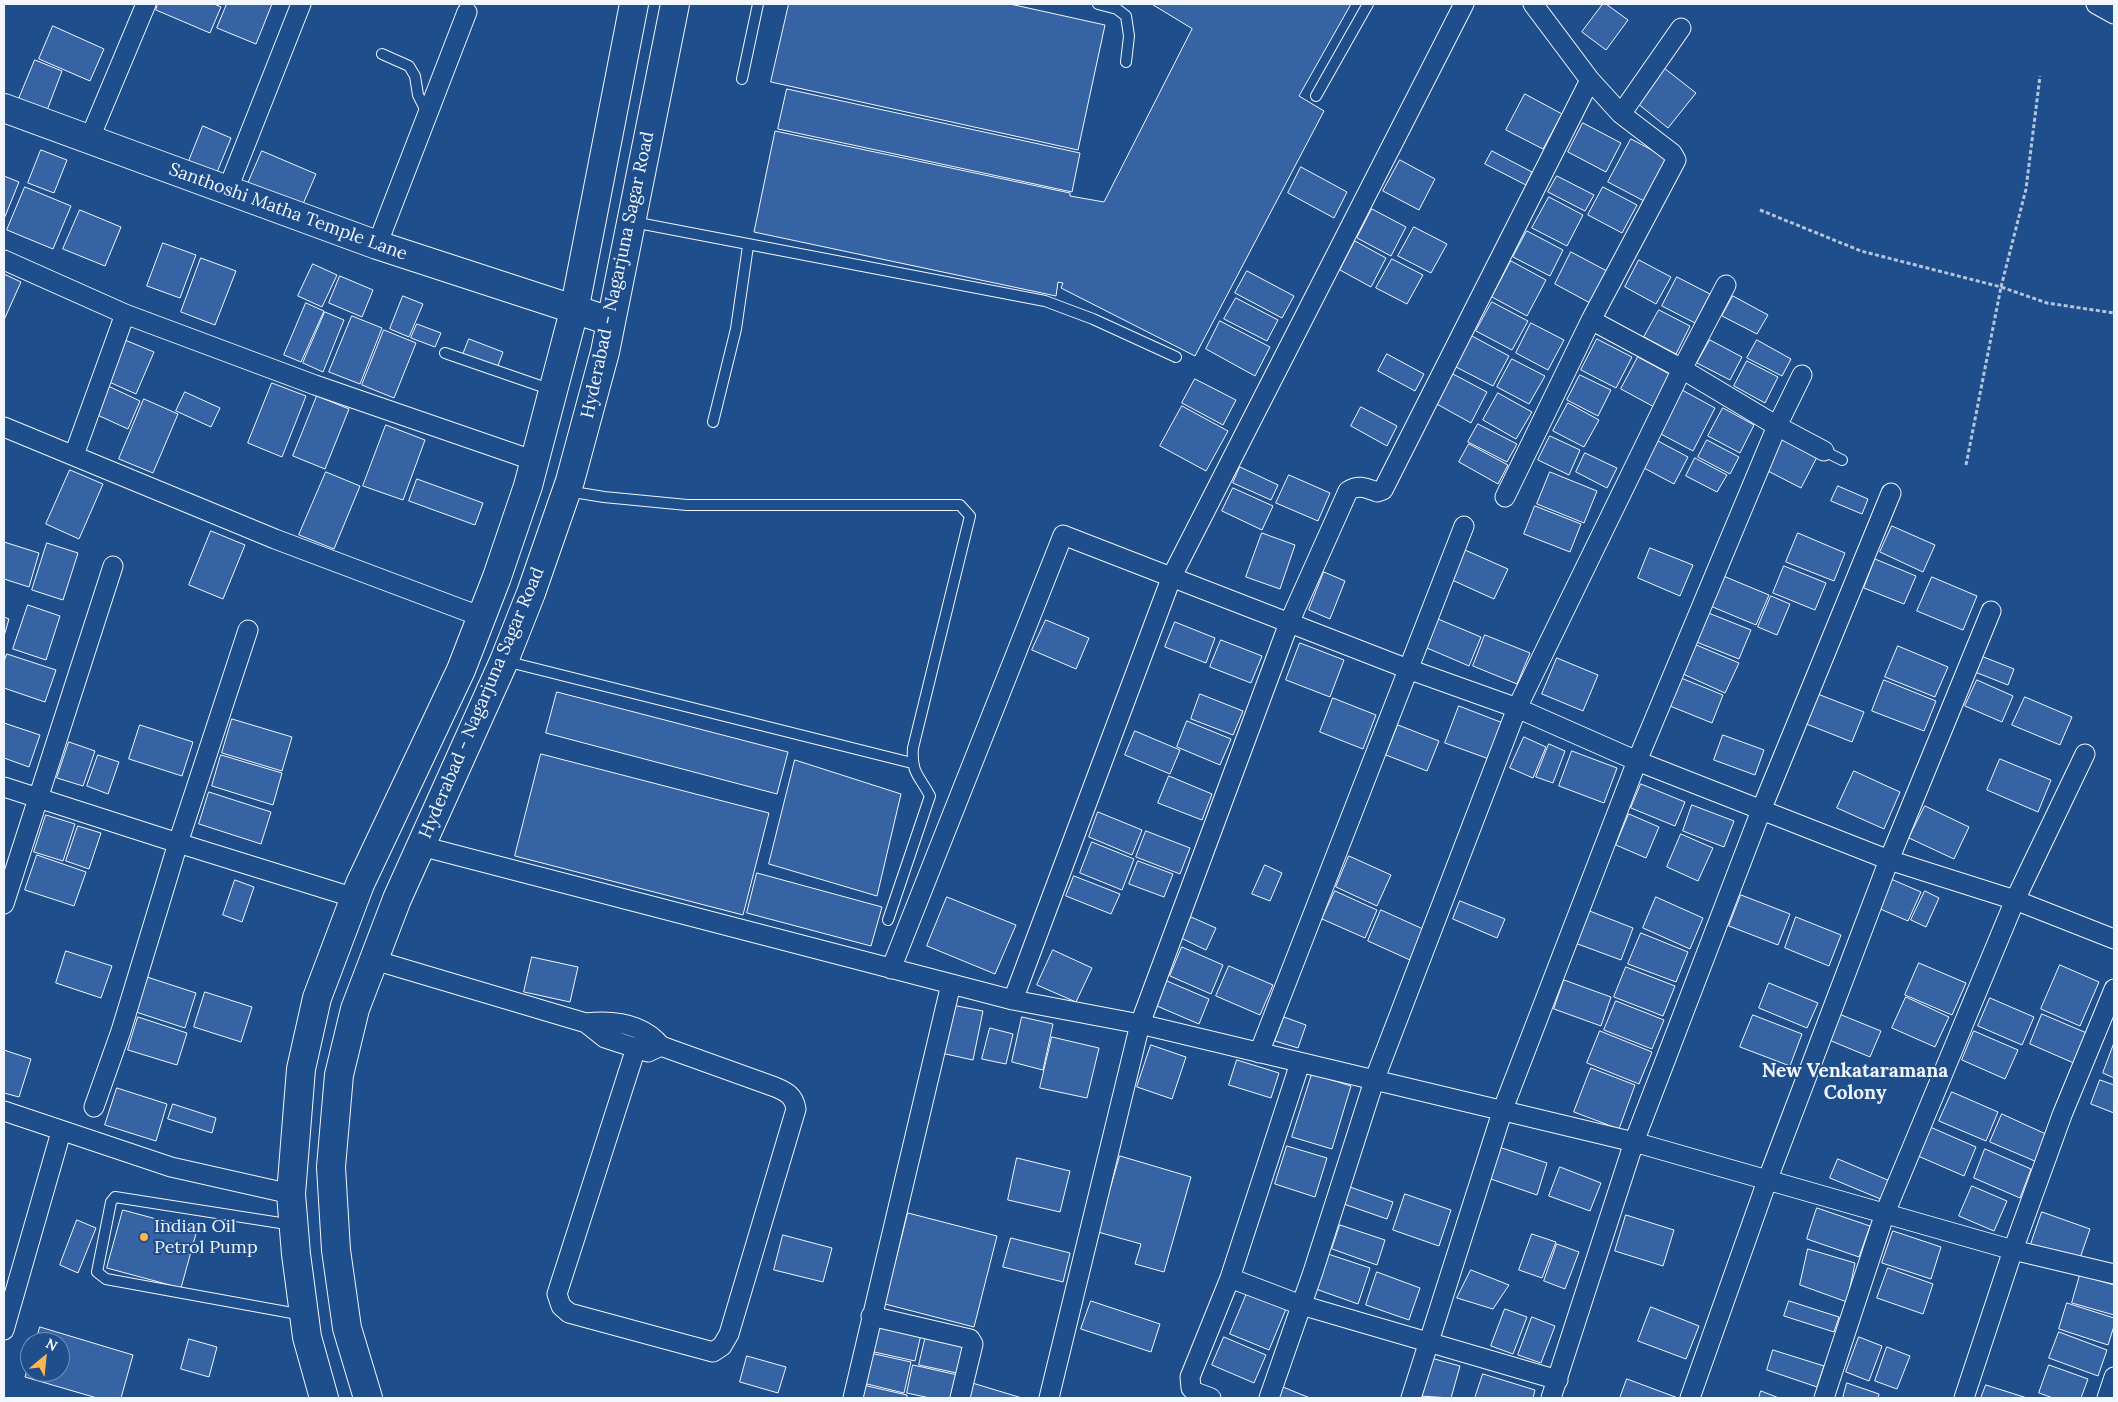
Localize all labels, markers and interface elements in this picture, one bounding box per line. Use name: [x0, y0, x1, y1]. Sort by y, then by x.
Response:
street label: Hyderabad - Nagarjuna Sagar Road: [577, 130, 659, 420]
street label: Santhoshi Matha Temple Lane: [166, 159, 410, 265]
street label: Hyderabad - Nagarjuna Sagar Road: [415, 564, 549, 842]
district label: New Venkataramana Colony: [1762, 1061, 1948, 1105]
place label: Indian Oil Petrol Pump: [154, 1216, 258, 1258]
marker: Indian Oil Petrol Pump: [138, 1231, 150, 1243]
north arrow: [20, 1332, 70, 1382]
text: N: [43, 1334, 61, 1355]

